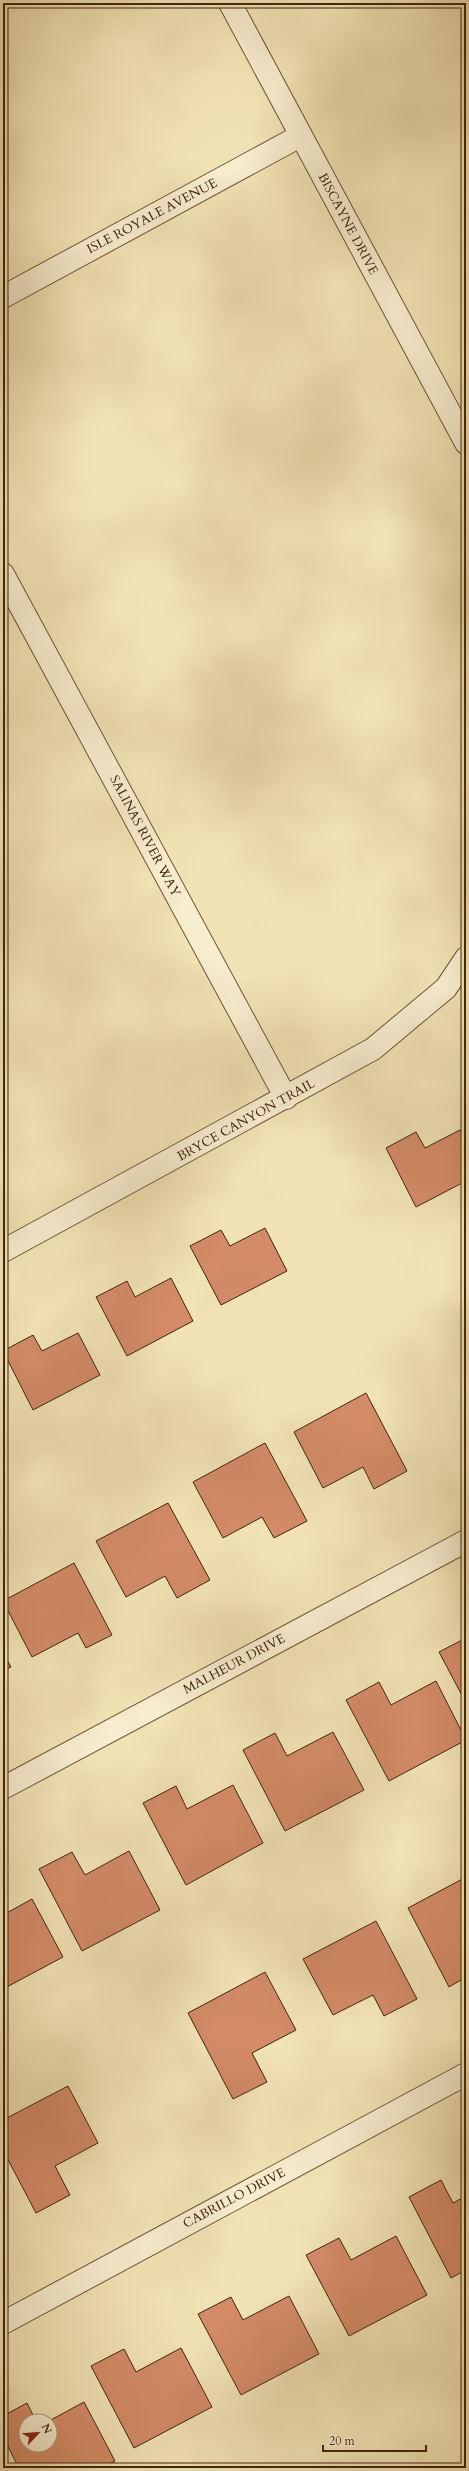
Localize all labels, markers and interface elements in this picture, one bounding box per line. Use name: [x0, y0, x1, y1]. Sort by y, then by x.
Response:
street label: BISCAYNE DRIVE: [314, 170, 382, 278]
street label: ISLE ROYALE AVENUE: [84, 174, 220, 258]
street label: SALINAS RIVER WAY: [105, 772, 185, 900]
street label: BRYCE CANYON TRAIL: [174, 1075, 318, 1165]
street label: MALHEUR DRIVE: [180, 1630, 288, 1698]
street label: CABRILLO DRIVE: [180, 2163, 288, 2233]
north arrow: [18, 2413, 58, 2453]
text: N: [38, 2421, 56, 2437]
scale bar: [323, 2427, 426, 2453]
text: 20 m: [329, 2433, 356, 2449]

